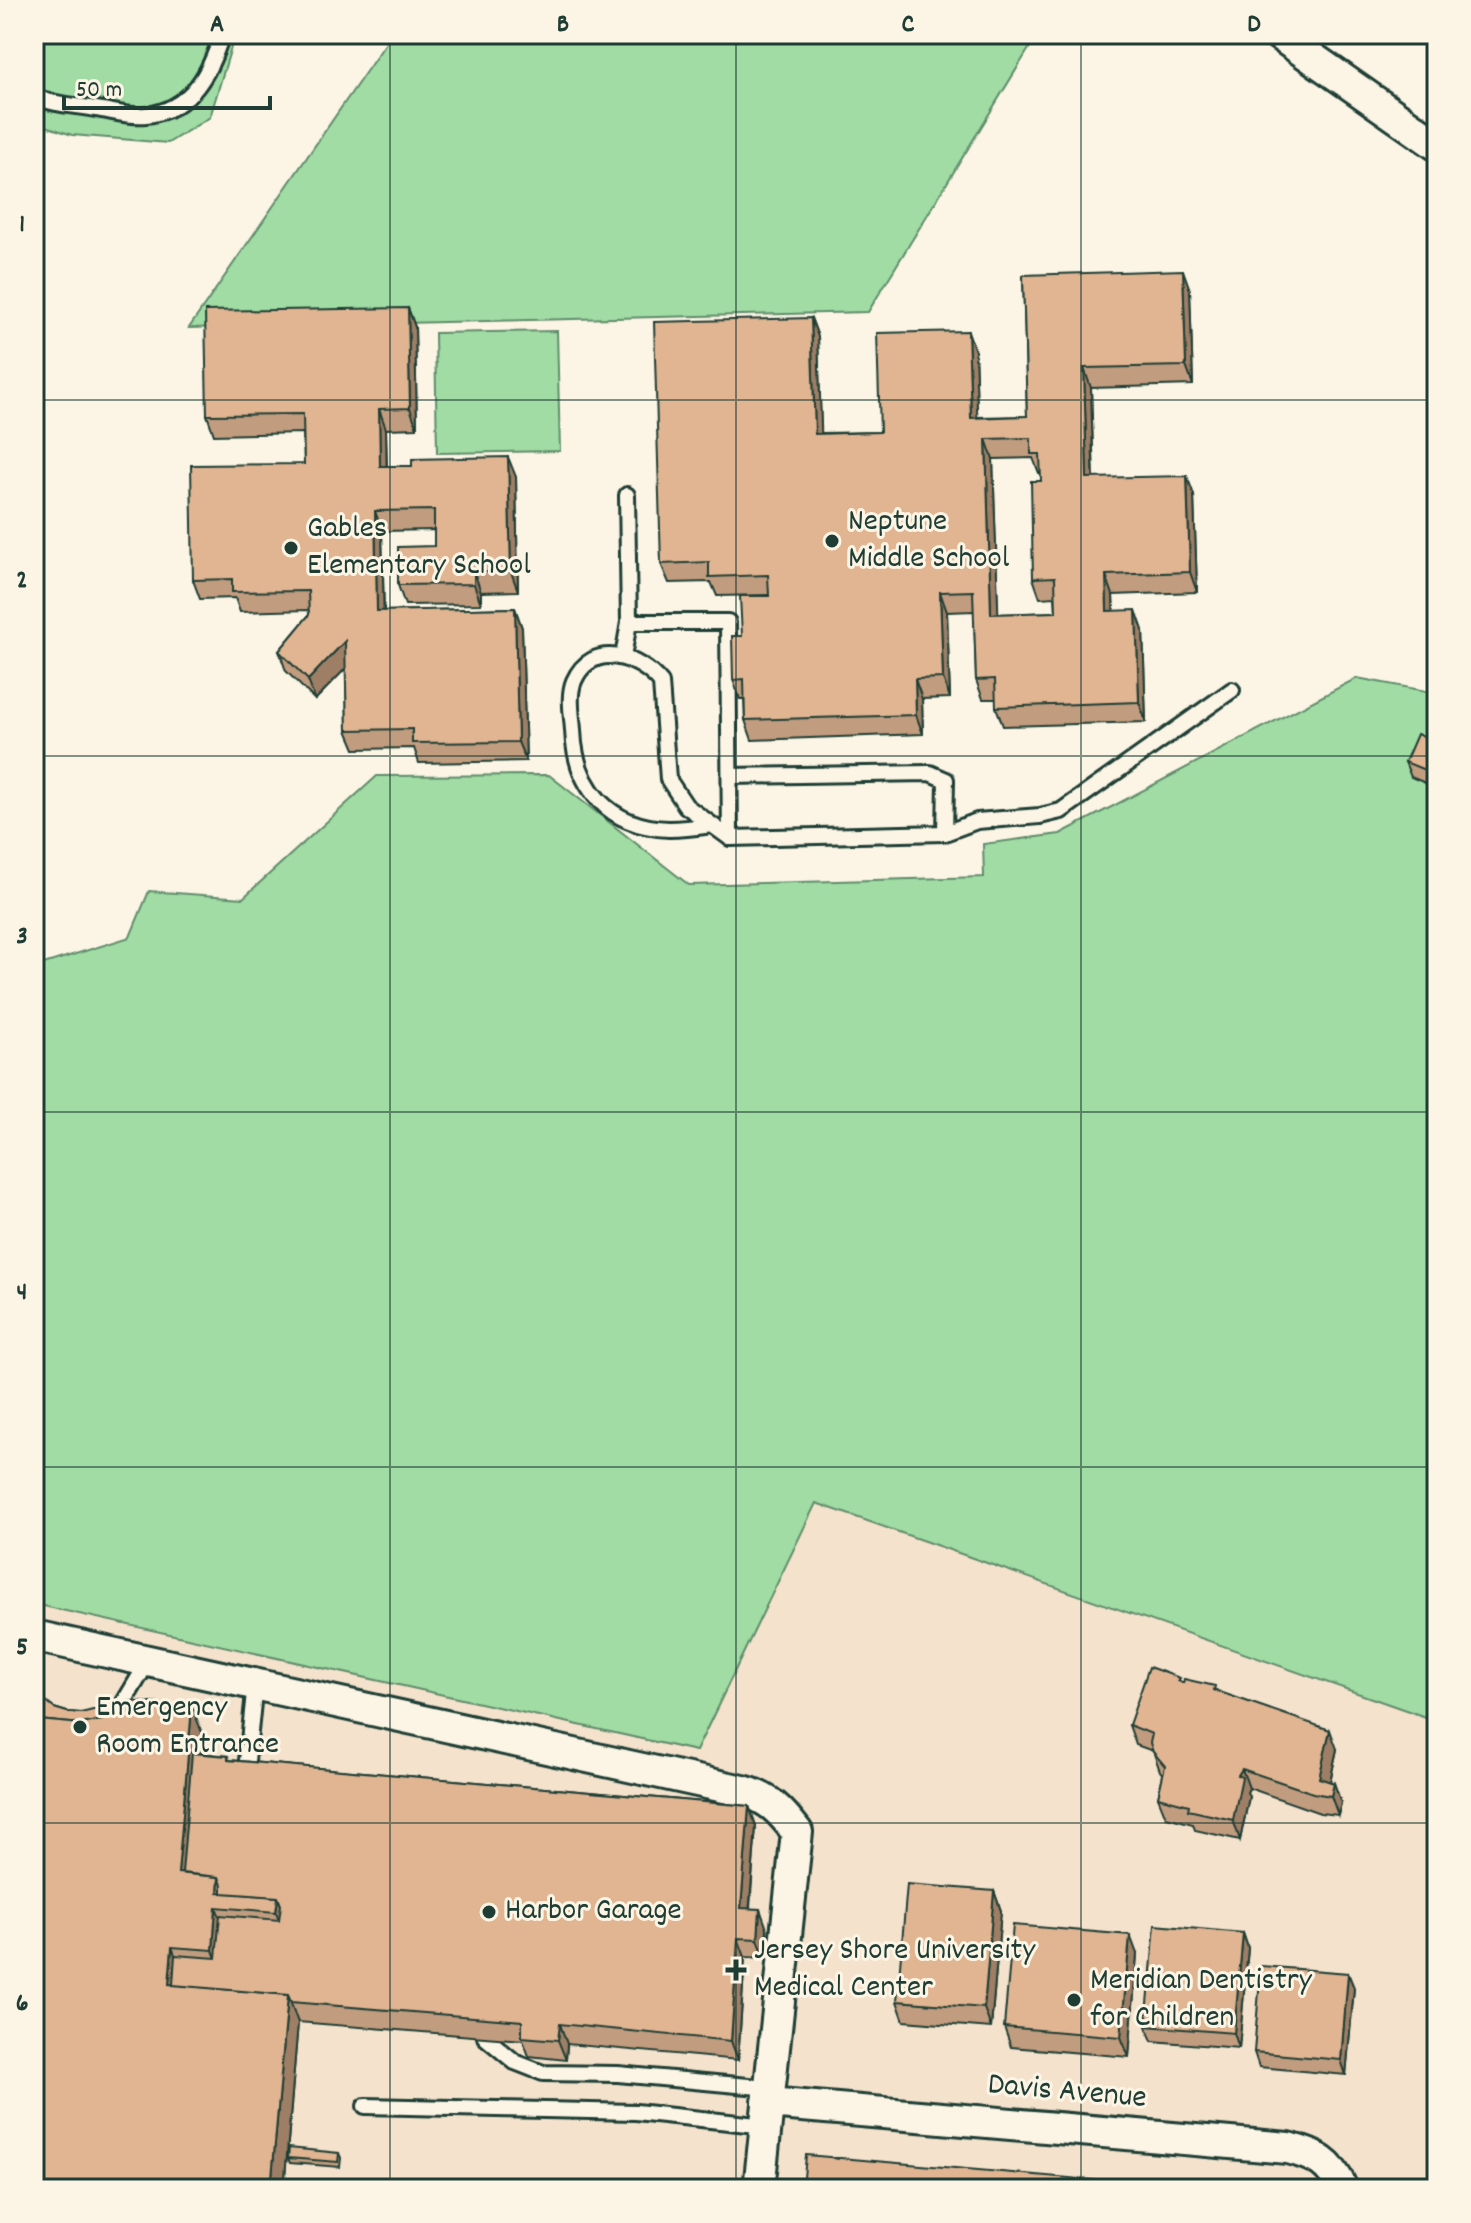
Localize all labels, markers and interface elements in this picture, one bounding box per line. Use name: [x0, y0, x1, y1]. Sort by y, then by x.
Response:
text: A: [210, 7, 224, 44]
text: B: [557, 7, 569, 44]
text: C: [902, 7, 915, 44]
text: D: [1247, 7, 1261, 44]
scale bar: [64, 60, 270, 110]
text: 50 m: [76, 74, 122, 108]
text: 1: [19, 207, 25, 244]
place label: Neptune Middle School: [848, 500, 1010, 583]
place label: Gables Elementary School: [307, 507, 531, 590]
marker: Neptune Middle School: [823, 532, 841, 550]
marker: Gables Elementary School: [282, 539, 300, 557]
text: 2: [16, 563, 28, 600]
text: 3: [16, 919, 28, 956]
text: 4: [17, 1275, 27, 1312]
text: 5: [16, 1630, 28, 1667]
place label: Emergency Room Entrance: [96, 1686, 279, 1769]
marker: Emergency Room Entrance: [71, 1718, 89, 1736]
place label: Harbor Garage: [505, 1889, 682, 1935]
marker: Harbor Garage: [480, 1903, 498, 1921]
place label: Jersey Shore University Medical Center: [754, 1929, 1036, 2012]
marker: Jersey Shore University Medical Center: [725, 1959, 747, 1981]
place label: Meridian Dentistry for Children: [1090, 1959, 1313, 2042]
text: 6: [16, 1986, 28, 2023]
marker: Meridian Dentistry for Children: [1065, 1991, 1083, 2009]
street label: Davis Avenue: [986, 2063, 1148, 2123]

